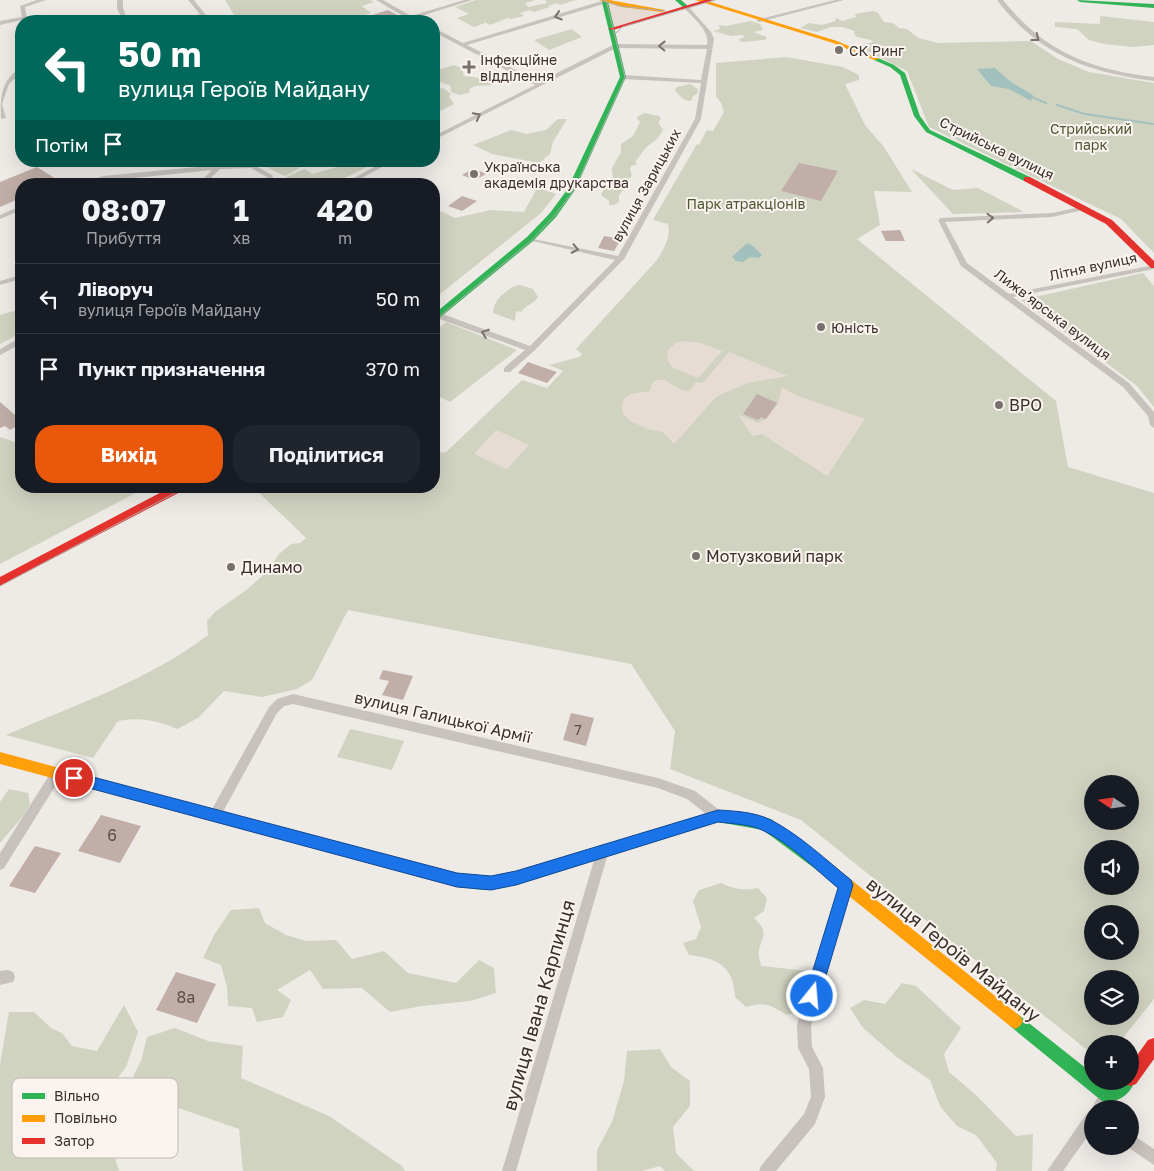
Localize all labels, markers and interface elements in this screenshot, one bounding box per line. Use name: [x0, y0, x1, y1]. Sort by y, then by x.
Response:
one-way arrow: [555, 10, 563, 20]
one-way arrow: [1030, 32, 1039, 41]
text: 50 m: [118, 33, 201, 75]
icon: left: [35, 35, 100, 100]
one-way arrow: [658, 41, 666, 51]
place label: СК Ринг: [849, 42, 905, 59]
marker: СК Ринг: [833, 44, 845, 56]
place label: Інфекційне відділення: [480, 51, 557, 84]
marker: Інфекційне відділення: [462, 60, 476, 74]
text: вулиця Героїв Майдану: [118, 75, 370, 102]
one-way arrow: [472, 112, 481, 122]
street label: Стрийська вулиця: [937, 113, 1057, 183]
park label: Стрийський парк: [1050, 120, 1132, 153]
street label: вулиця Зарицьких: [608, 125, 684, 244]
icon: arrive: [99, 130, 127, 158]
text: Потім: [35, 133, 89, 156]
place label: Українська академія друкарства: [484, 158, 629, 191]
marker: Українська академія друкарства: [468, 168, 480, 180]
text: 08:07: [82, 192, 166, 228]
text: 1: [234, 192, 249, 228]
text: 420: [317, 192, 373, 228]
park label: Парк атракціонів: [687, 195, 805, 212]
one-way arrow: [986, 212, 994, 223]
text: Прибуття: [86, 228, 161, 248]
text: хв: [232, 228, 250, 248]
text: m: [338, 228, 352, 248]
one-way arrow: [570, 243, 579, 254]
street label: Літня вулиця: [1048, 248, 1138, 284]
street label: Лижвʼярська вулиця: [992, 265, 1114, 363]
text: Ліворуч: [78, 277, 153, 300]
icon: left: [35, 285, 63, 313]
text: 50 m: [376, 287, 420, 310]
text: вулиця Героїв Майдану: [78, 300, 261, 320]
place label: Юність: [831, 319, 878, 336]
marker: Юність: [815, 321, 827, 333]
one-way arrow: [481, 328, 490, 339]
icon: arrive: [35, 355, 63, 383]
text: Пункт призначення: [78, 357, 265, 380]
text: 370 m: [365, 357, 420, 380]
place label: ВРО: [1009, 395, 1042, 415]
marker: ВРО: [993, 399, 1005, 411]
button: Вихід: [35, 425, 223, 483]
button: Поділитися: [233, 425, 420, 483]
place label: Мотузковий парк: [706, 546, 843, 566]
marker: Мотузковий парк: [690, 550, 702, 562]
place label: Динамо: [241, 557, 302, 577]
marker: Динамо: [225, 561, 237, 573]
street label: вулиця Галицької Армії: [353, 687, 534, 747]
house number: 7: [574, 721, 582, 738]
pin: [53, 757, 95, 799]
icon: arrive: [60, 764, 88, 792]
north arrow: [1084, 775, 1139, 830]
map controls: [1084, 775, 1139, 1155]
house number: 6: [107, 825, 117, 845]
button: sound: [1084, 840, 1139, 895]
street label: вулиця Героїв Майдану: [862, 872, 1046, 1027]
street label: вулиця Івана Карпинця: [497, 897, 579, 1113]
button: search: [1084, 905, 1139, 960]
position arrow: [785, 969, 837, 1021]
button: layers: [1084, 970, 1139, 1025]
house number: 8а: [177, 987, 195, 1007]
button: +: [1084, 1035, 1139, 1090]
legend: [12, 1078, 178, 1158]
text: Вільно: [54, 1087, 100, 1104]
button: −: [1084, 1100, 1139, 1155]
text: Повільно: [54, 1109, 117, 1126]
text: Затор: [54, 1132, 94, 1149]

